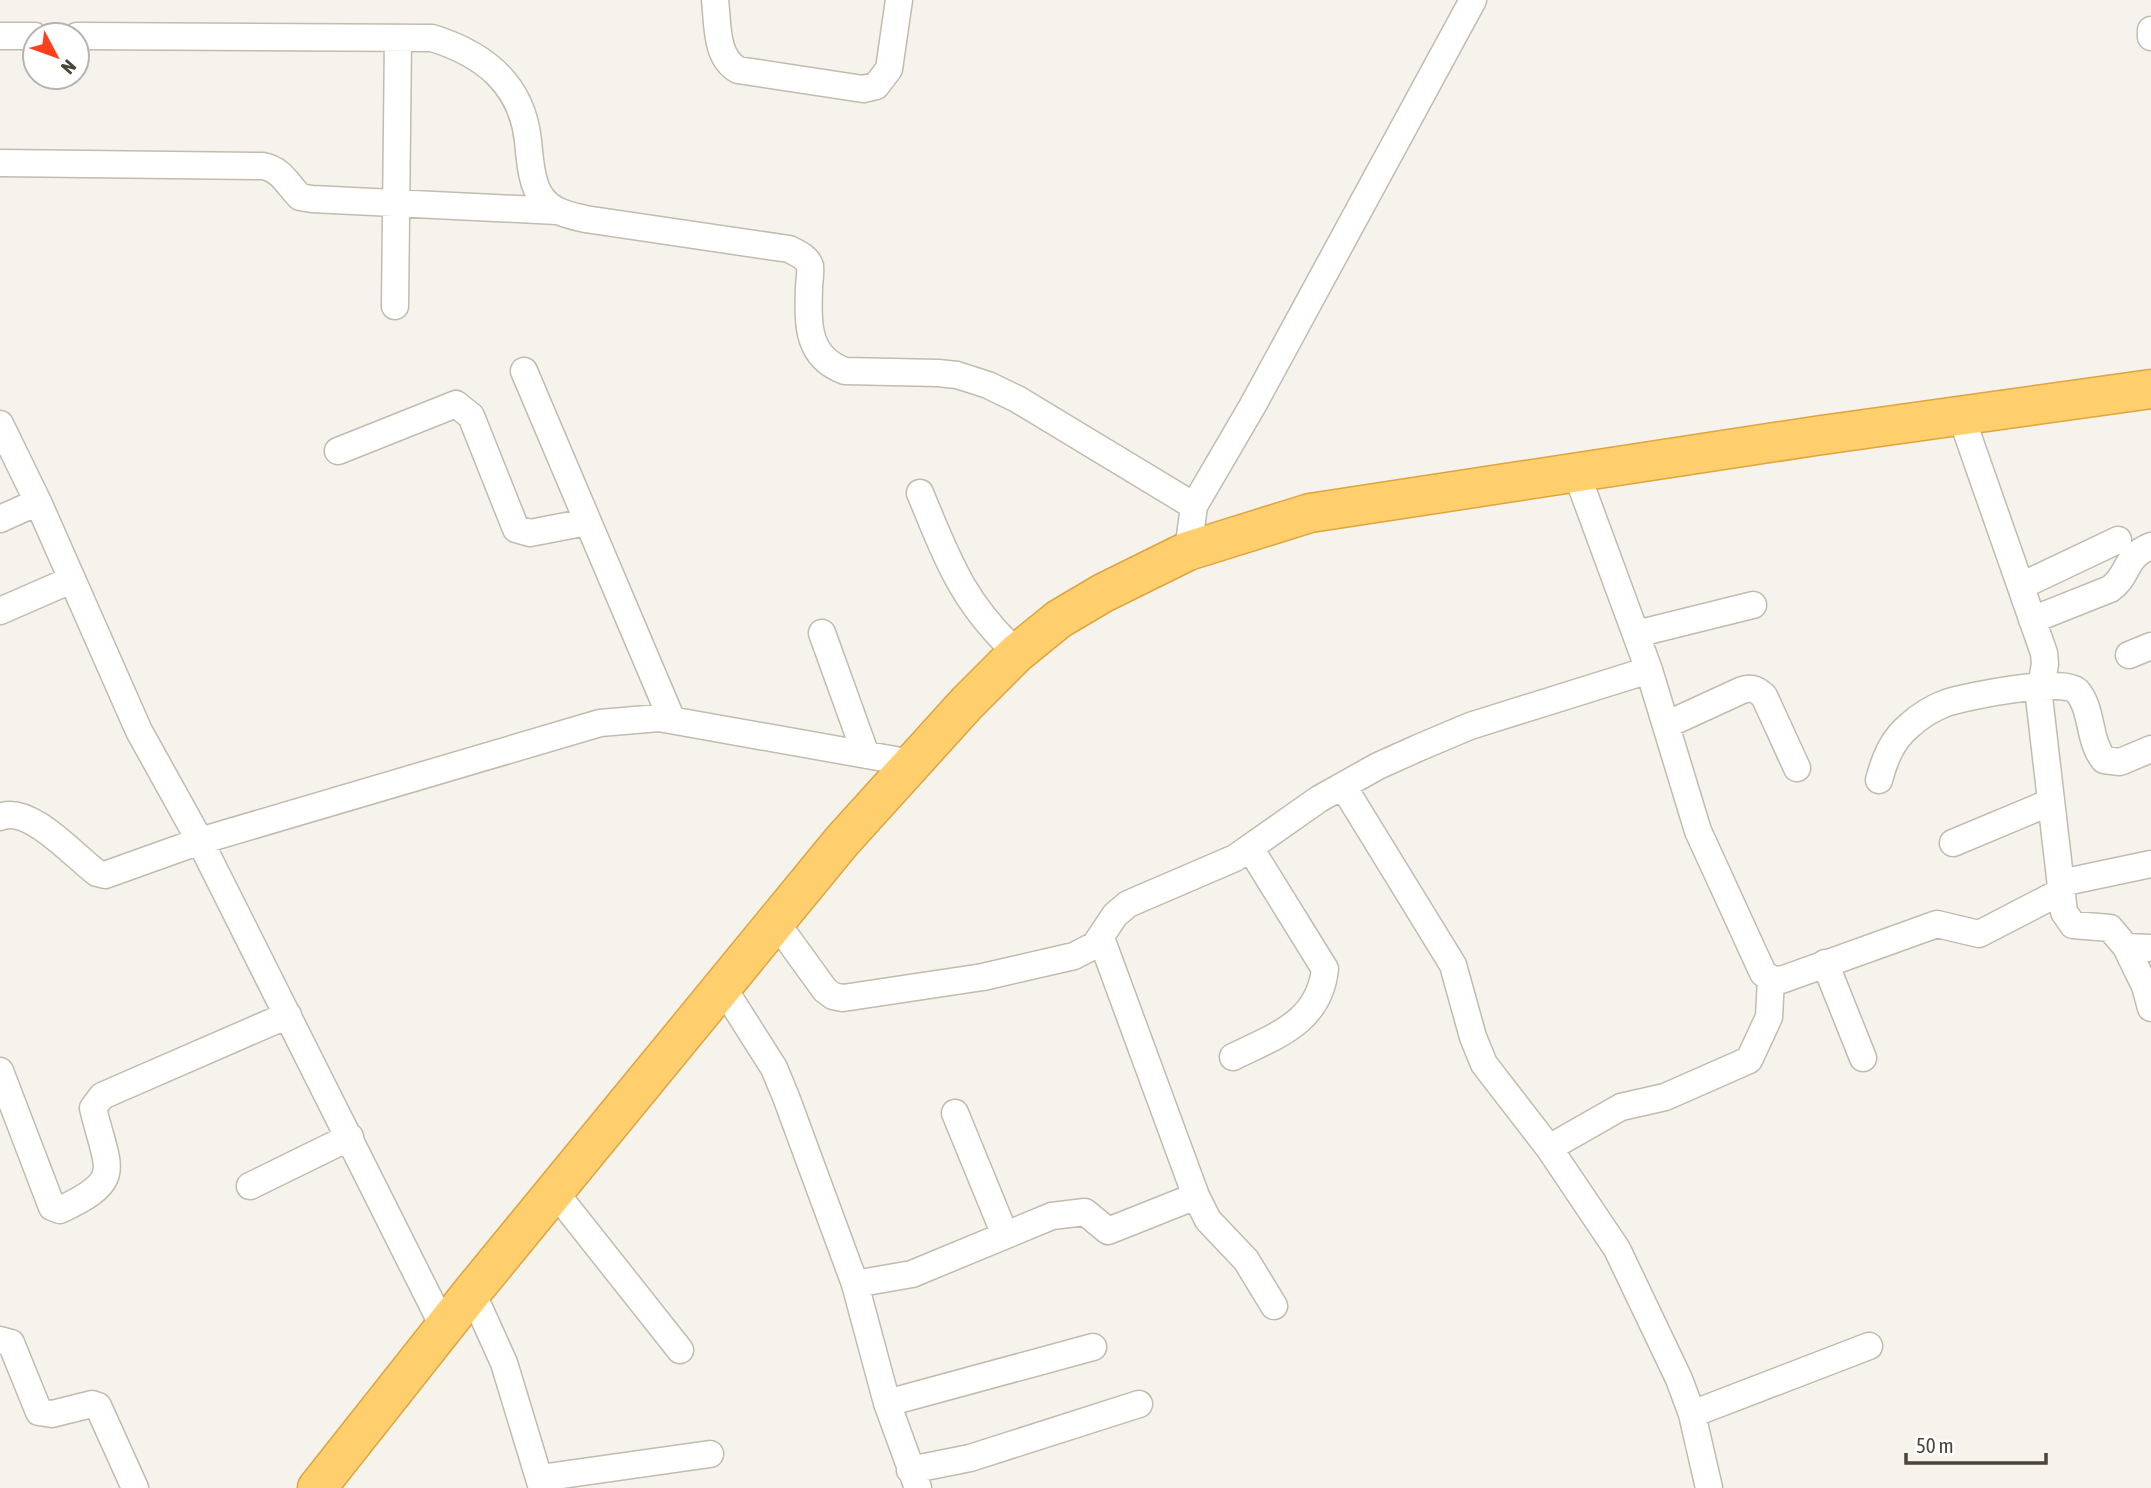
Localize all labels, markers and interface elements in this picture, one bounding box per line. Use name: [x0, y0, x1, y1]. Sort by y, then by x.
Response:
north arrow: [21, 21, 91, 91]
text: N: [57, 56, 81, 79]
scale bar: [1906, 1422, 2046, 1466]
text: 50 m: [1916, 1433, 1954, 1457]

